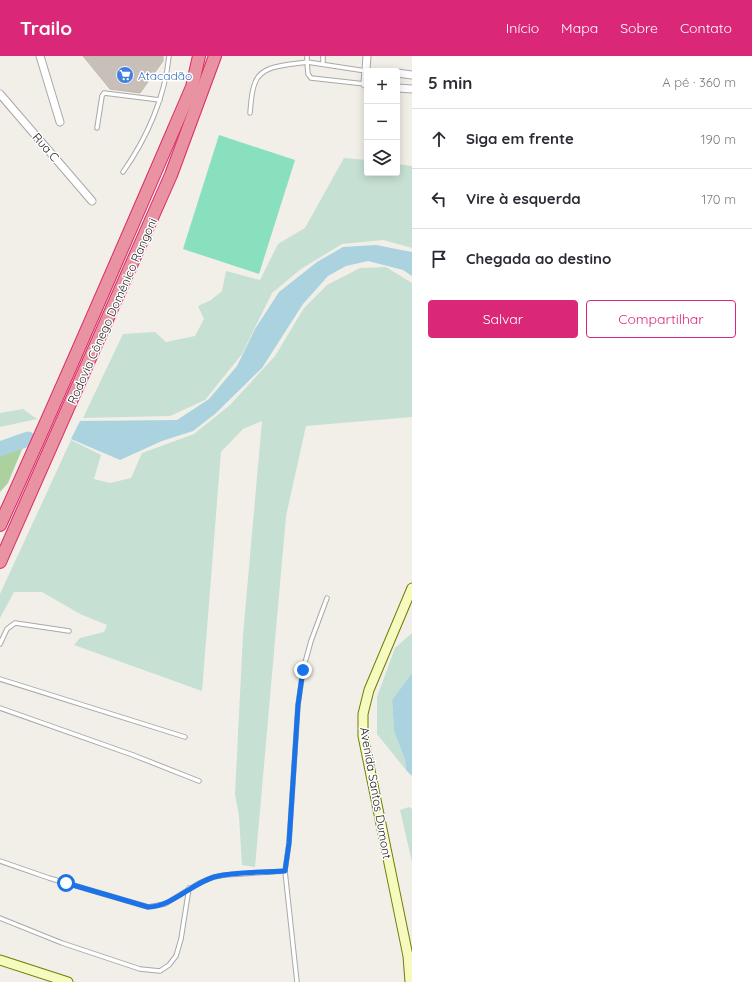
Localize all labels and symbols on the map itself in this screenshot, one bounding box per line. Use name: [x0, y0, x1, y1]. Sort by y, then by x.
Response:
supermarket icon: Atacadão: [115, 65, 135, 85]
place label: Atacadão: [138, 68, 192, 83]
street label: Rua C: [29, 130, 63, 165]
street label: Rodovia Cônego Domênico Rangoni: [64, 216, 160, 406]
route end: [294, 661, 312, 679]
street label: Avenida Santos Dumont: [357, 726, 395, 860]
route start: [57, 874, 75, 892]

